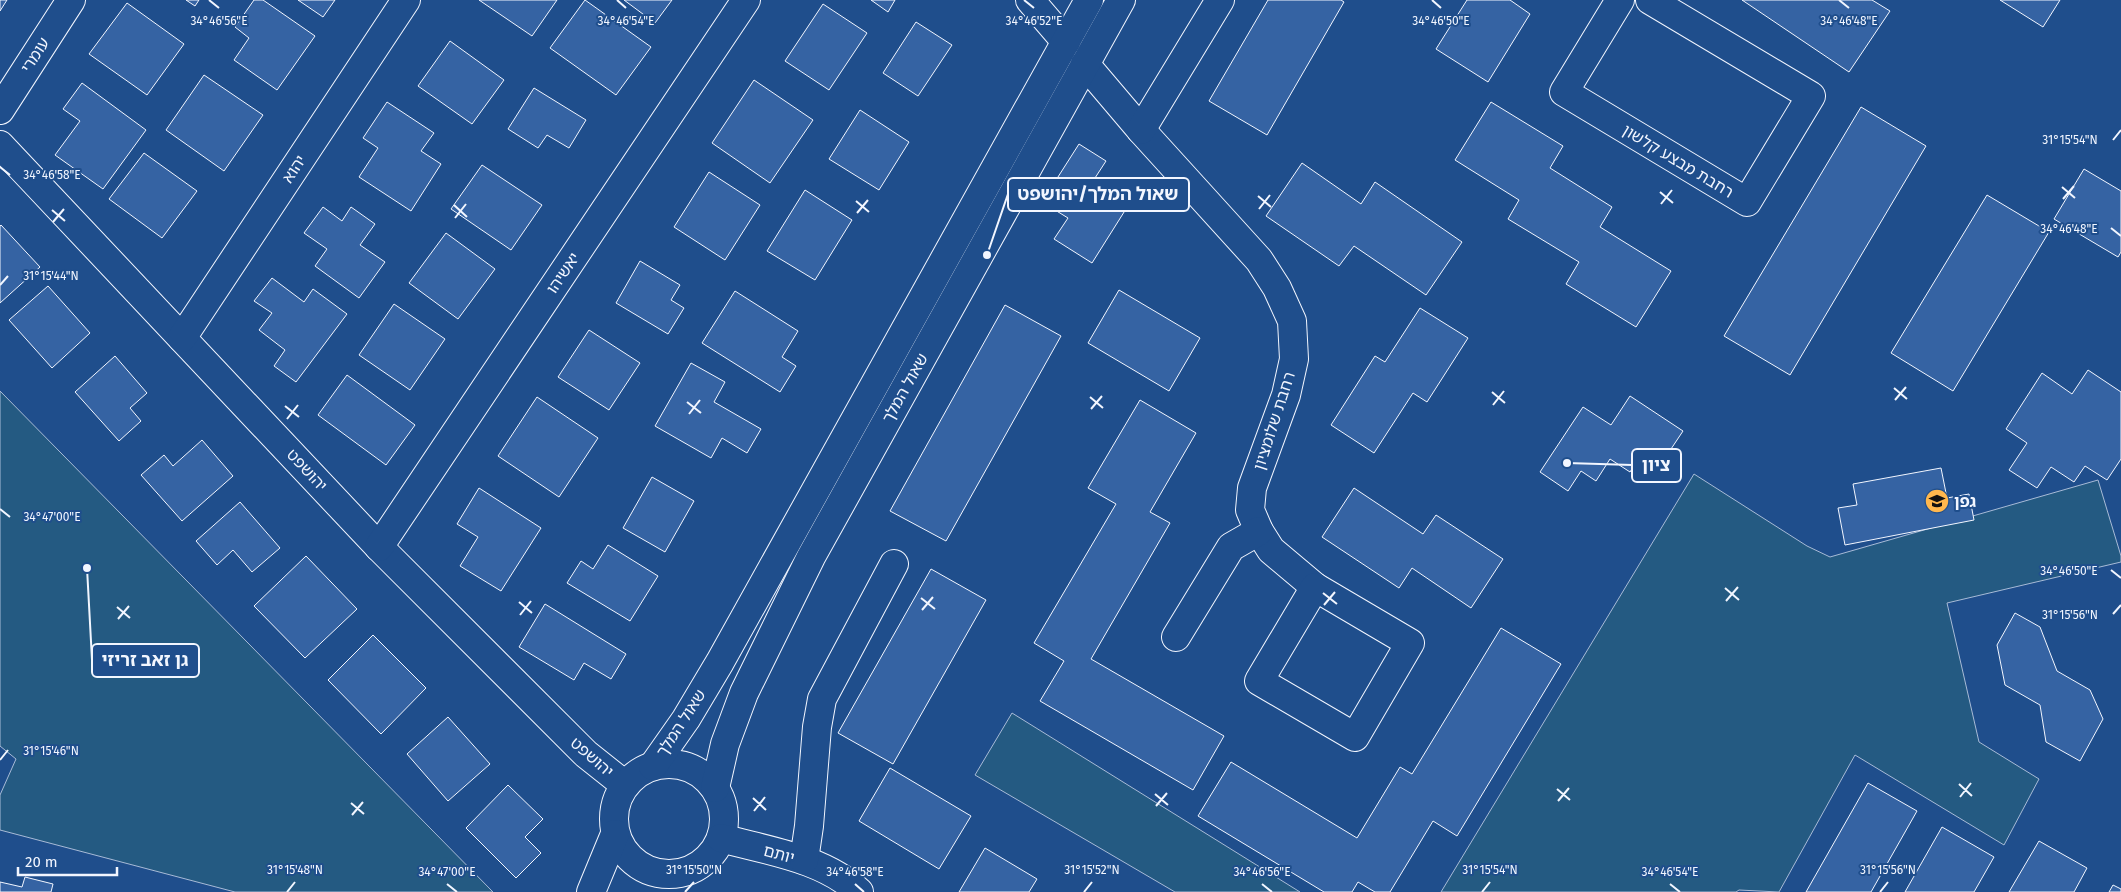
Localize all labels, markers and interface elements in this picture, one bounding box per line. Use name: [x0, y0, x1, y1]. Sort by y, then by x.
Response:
text: 34°46'56"E: [190, 14, 248, 28]
text: 34°46'54"E: [598, 14, 654, 28]
text: 34°46'52"E: [1006, 14, 1062, 28]
text: 34°46'50"E: [1412, 14, 1470, 28]
text: 34°46'48"E: [1820, 14, 1878, 28]
street label: עומרי: [17, 34, 53, 76]
street label: רחבת מבצע קלשון: [1619, 120, 1737, 202]
text: 31°15'54"N: [2042, 133, 2098, 147]
street label: יהוא: [278, 152, 310, 186]
text: 34°46'58"E: [23, 168, 81, 182]
callout: שאול המלך/יהושפט: [1008, 178, 1189, 211]
text: שאול המלך/יהושפט: [1018, 183, 1178, 205]
text: 34°46'48"E: [2040, 222, 2098, 236]
street label: יאשיהו: [542, 249, 584, 297]
text: 31°15'44"N: [23, 269, 79, 283]
street label: שאול המלך: [878, 350, 932, 426]
street label: רחבת שלומציון: [1249, 370, 1299, 472]
street label: יהושפט: [283, 445, 331, 495]
callout: ציון: [1632, 449, 1681, 482]
text: ציון: [1642, 454, 1671, 476]
school or university icon: גפן: [1924, 488, 1950, 514]
place label: גפן: [1954, 492, 1977, 511]
text: 34°47'00"E: [23, 510, 81, 524]
text: 34°46'50"E: [2040, 564, 2098, 578]
text: 31°15'56"N: [2042, 608, 2098, 622]
callout: גן זאב זריזי: [92, 644, 199, 677]
text: גן זאב זריזי: [102, 649, 188, 671]
street label: שאול המלך: [652, 686, 710, 760]
street label: יהושפט: [567, 733, 617, 781]
text: 31°15'46"N: [23, 744, 79, 758]
street label: יותם: [761, 841, 797, 867]
scale bar: [18, 844, 116, 876]
text: 20 m: [25, 853, 58, 871]
text: 31°15'48"N: [267, 863, 323, 877]
text: 31°15'50"N: [666, 863, 722, 877]
text: 31°15'52"N: [1064, 863, 1120, 877]
text: 31°15'54"N: [1462, 863, 1518, 877]
text: 31°15'56"N: [1860, 863, 1916, 877]
text: 34°47'00"E: [418, 865, 476, 879]
text: 34°46'58"E: [826, 865, 884, 879]
text: 34°46'56"E: [1233, 865, 1291, 879]
text: 34°46'54"E: [1642, 865, 1698, 879]

